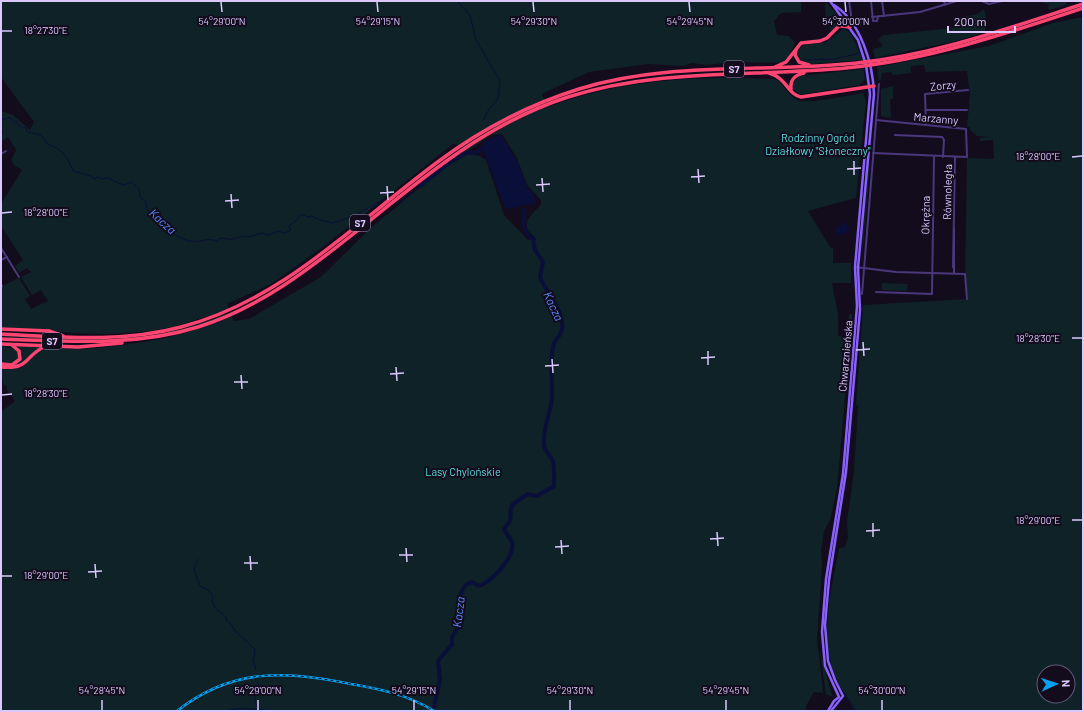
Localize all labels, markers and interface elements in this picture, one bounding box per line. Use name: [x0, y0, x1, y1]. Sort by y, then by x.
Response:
scale bar: [948, 8, 1015, 34]
text: 200 m: [954, 14, 986, 28]
text: 54°29'00"N: [198, 15, 246, 27]
text: 54°29'15"N: [356, 15, 400, 27]
text: 54°29'30"N: [511, 15, 557, 27]
text: 54°29'45"N: [667, 15, 713, 27]
text: 54°30'00"N: [822, 15, 870, 27]
text: 18°27'30"E: [24, 24, 68, 36]
road number: S7: [724, 61, 744, 77]
street label: Zorzy: [929, 77, 957, 93]
street label: Marzanny: [913, 110, 959, 126]
park label: Rodzinny Ogród Działkowy "Słoneczny": [765, 131, 871, 157]
text: 18°28'00"E: [1016, 150, 1060, 162]
street label: Równoległa: [940, 164, 954, 220]
street label: Okrężna: [918, 196, 932, 234]
water label: Kacza: [147, 205, 179, 237]
text: 18°28'00"E: [24, 206, 68, 218]
road number: S7: [350, 215, 370, 231]
water label: Kacza: [541, 289, 567, 323]
street label: Chwarznieńska: [835, 320, 855, 392]
text: 18°28'30"E: [1016, 332, 1060, 344]
road number: S7: [42, 333, 62, 349]
text: 18°28'30"E: [24, 387, 68, 399]
park label: Lasy Chylońskie: [425, 465, 501, 478]
text: 18°29'00"E: [1016, 514, 1060, 526]
text: 18°29'00"E: [24, 569, 68, 581]
water label: Kacza: [449, 596, 467, 628]
north arrow: [1036, 664, 1076, 704]
text: N: [1060, 679, 1073, 687]
text: 54°28'45"N: [79, 684, 125, 696]
text: 54°29'00"N: [234, 684, 282, 696]
text: 54°29'15"N: [392, 684, 436, 696]
text: 54°29'30"N: [547, 684, 593, 696]
text: 54°29'45"N: [703, 684, 749, 696]
text: 54°30'00"N: [858, 684, 906, 696]

